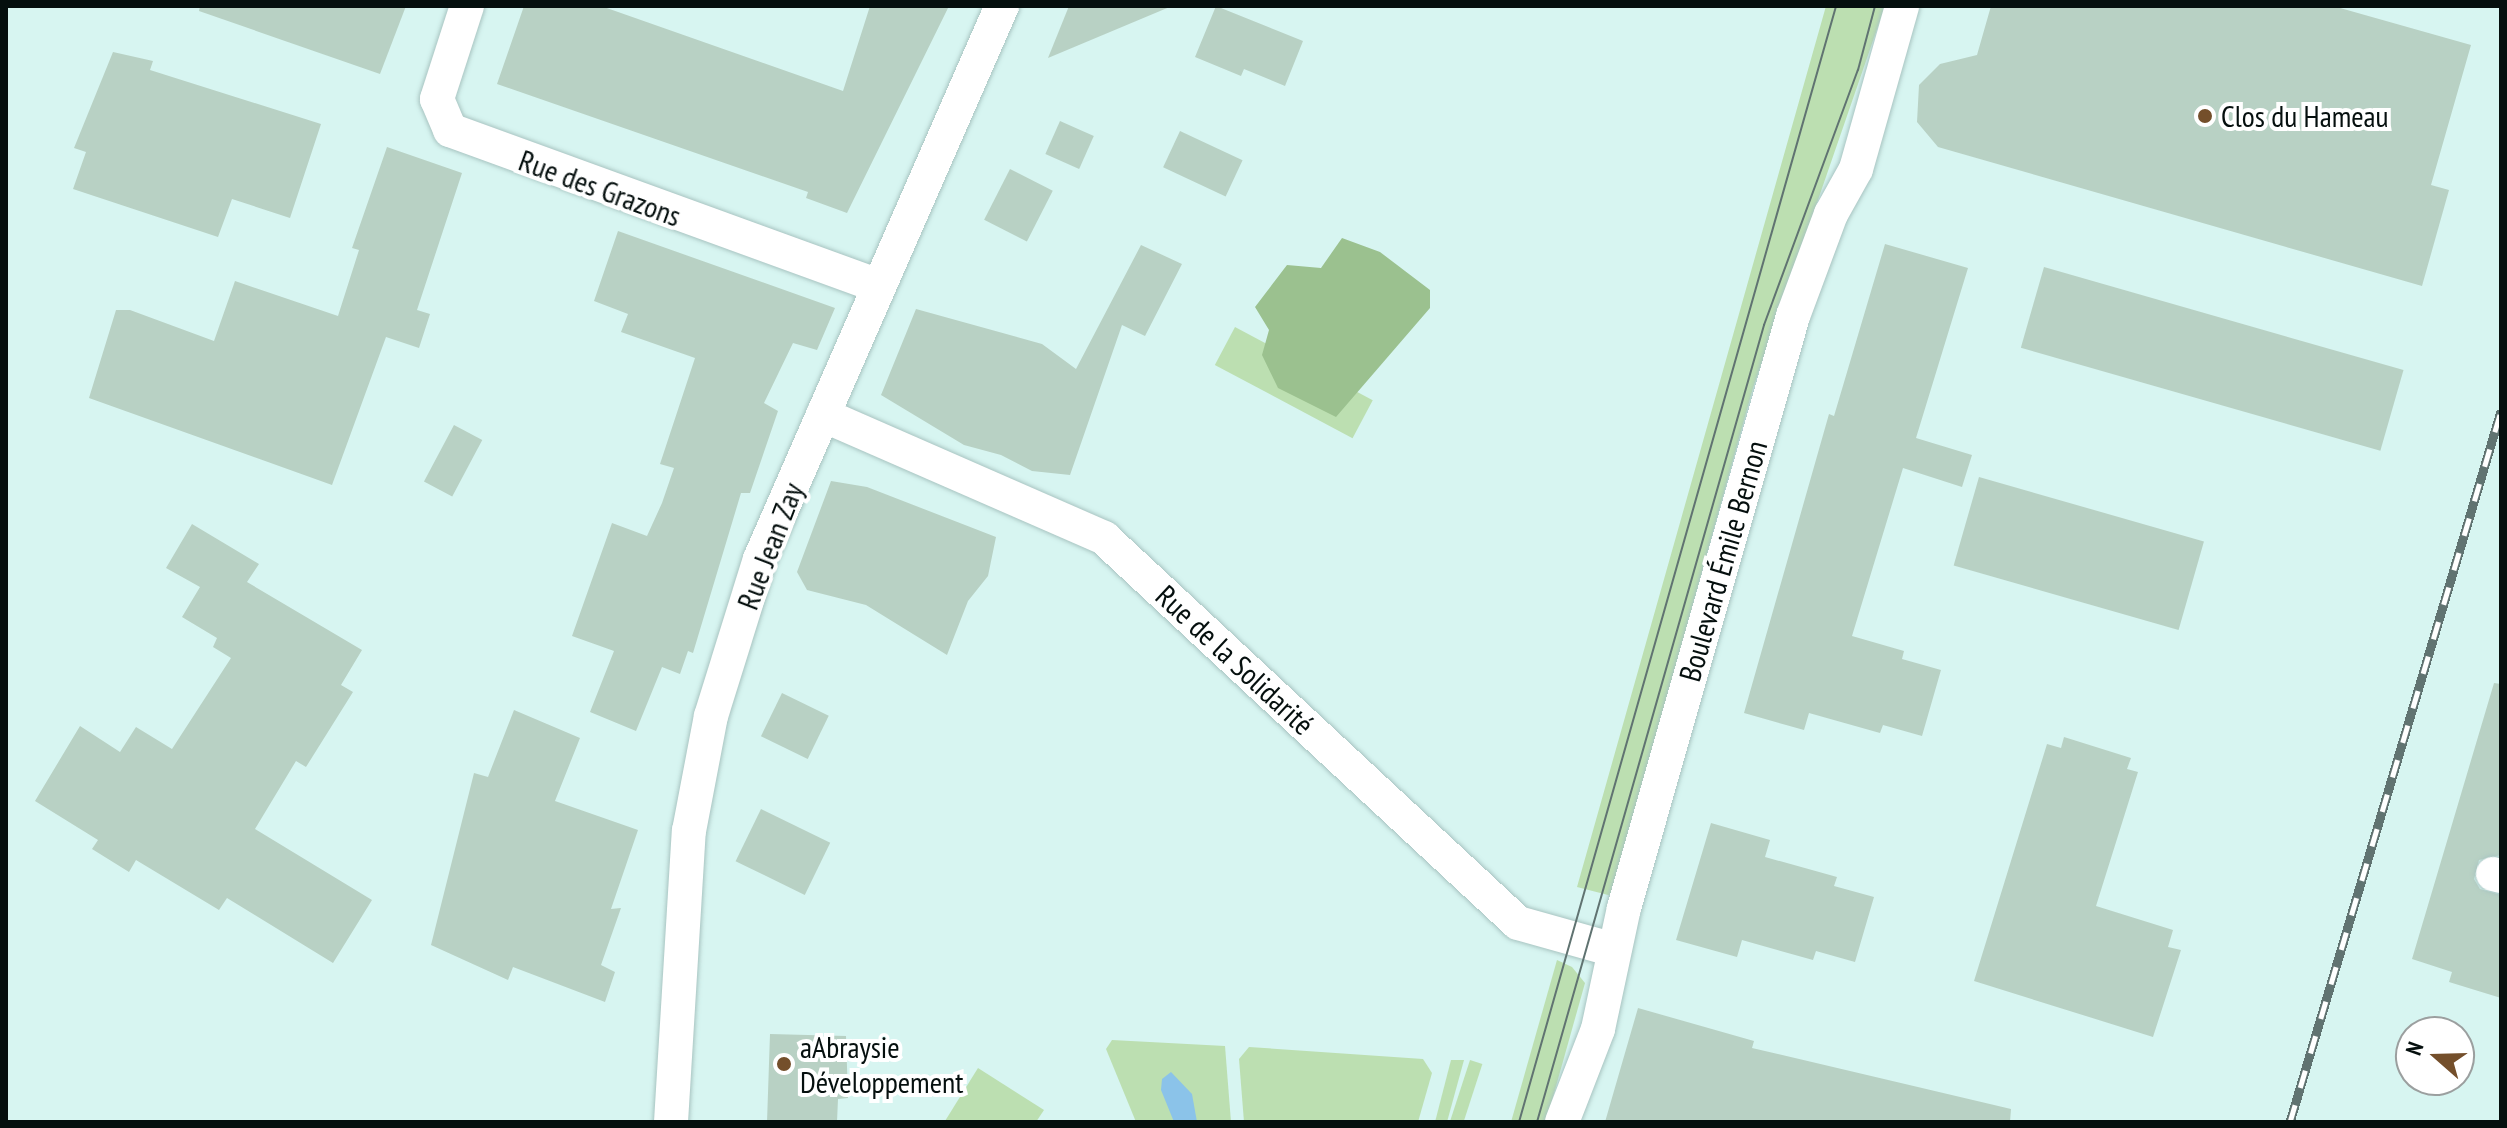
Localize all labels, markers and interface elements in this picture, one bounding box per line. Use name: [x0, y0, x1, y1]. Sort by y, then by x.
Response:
place label: Clos du Hameau: [2221, 98, 2389, 134]
marker: Clos du Hameau: [2196, 107, 2214, 125]
street label: Rue des Grazons: [514, 142, 686, 234]
street label: Boulevard Émile Bernon: [1671, 436, 1775, 686]
street label: Rue Jean Zay: [729, 477, 811, 615]
street label: Rue de la Solidarité: [1149, 578, 1321, 742]
north arrow: [2395, 1016, 2475, 1096]
place label: aAbraysie Développement: [800, 1029, 963, 1100]
text: N: [2399, 1038, 2430, 1059]
marker: aAbraysie Développement: [775, 1055, 793, 1073]

